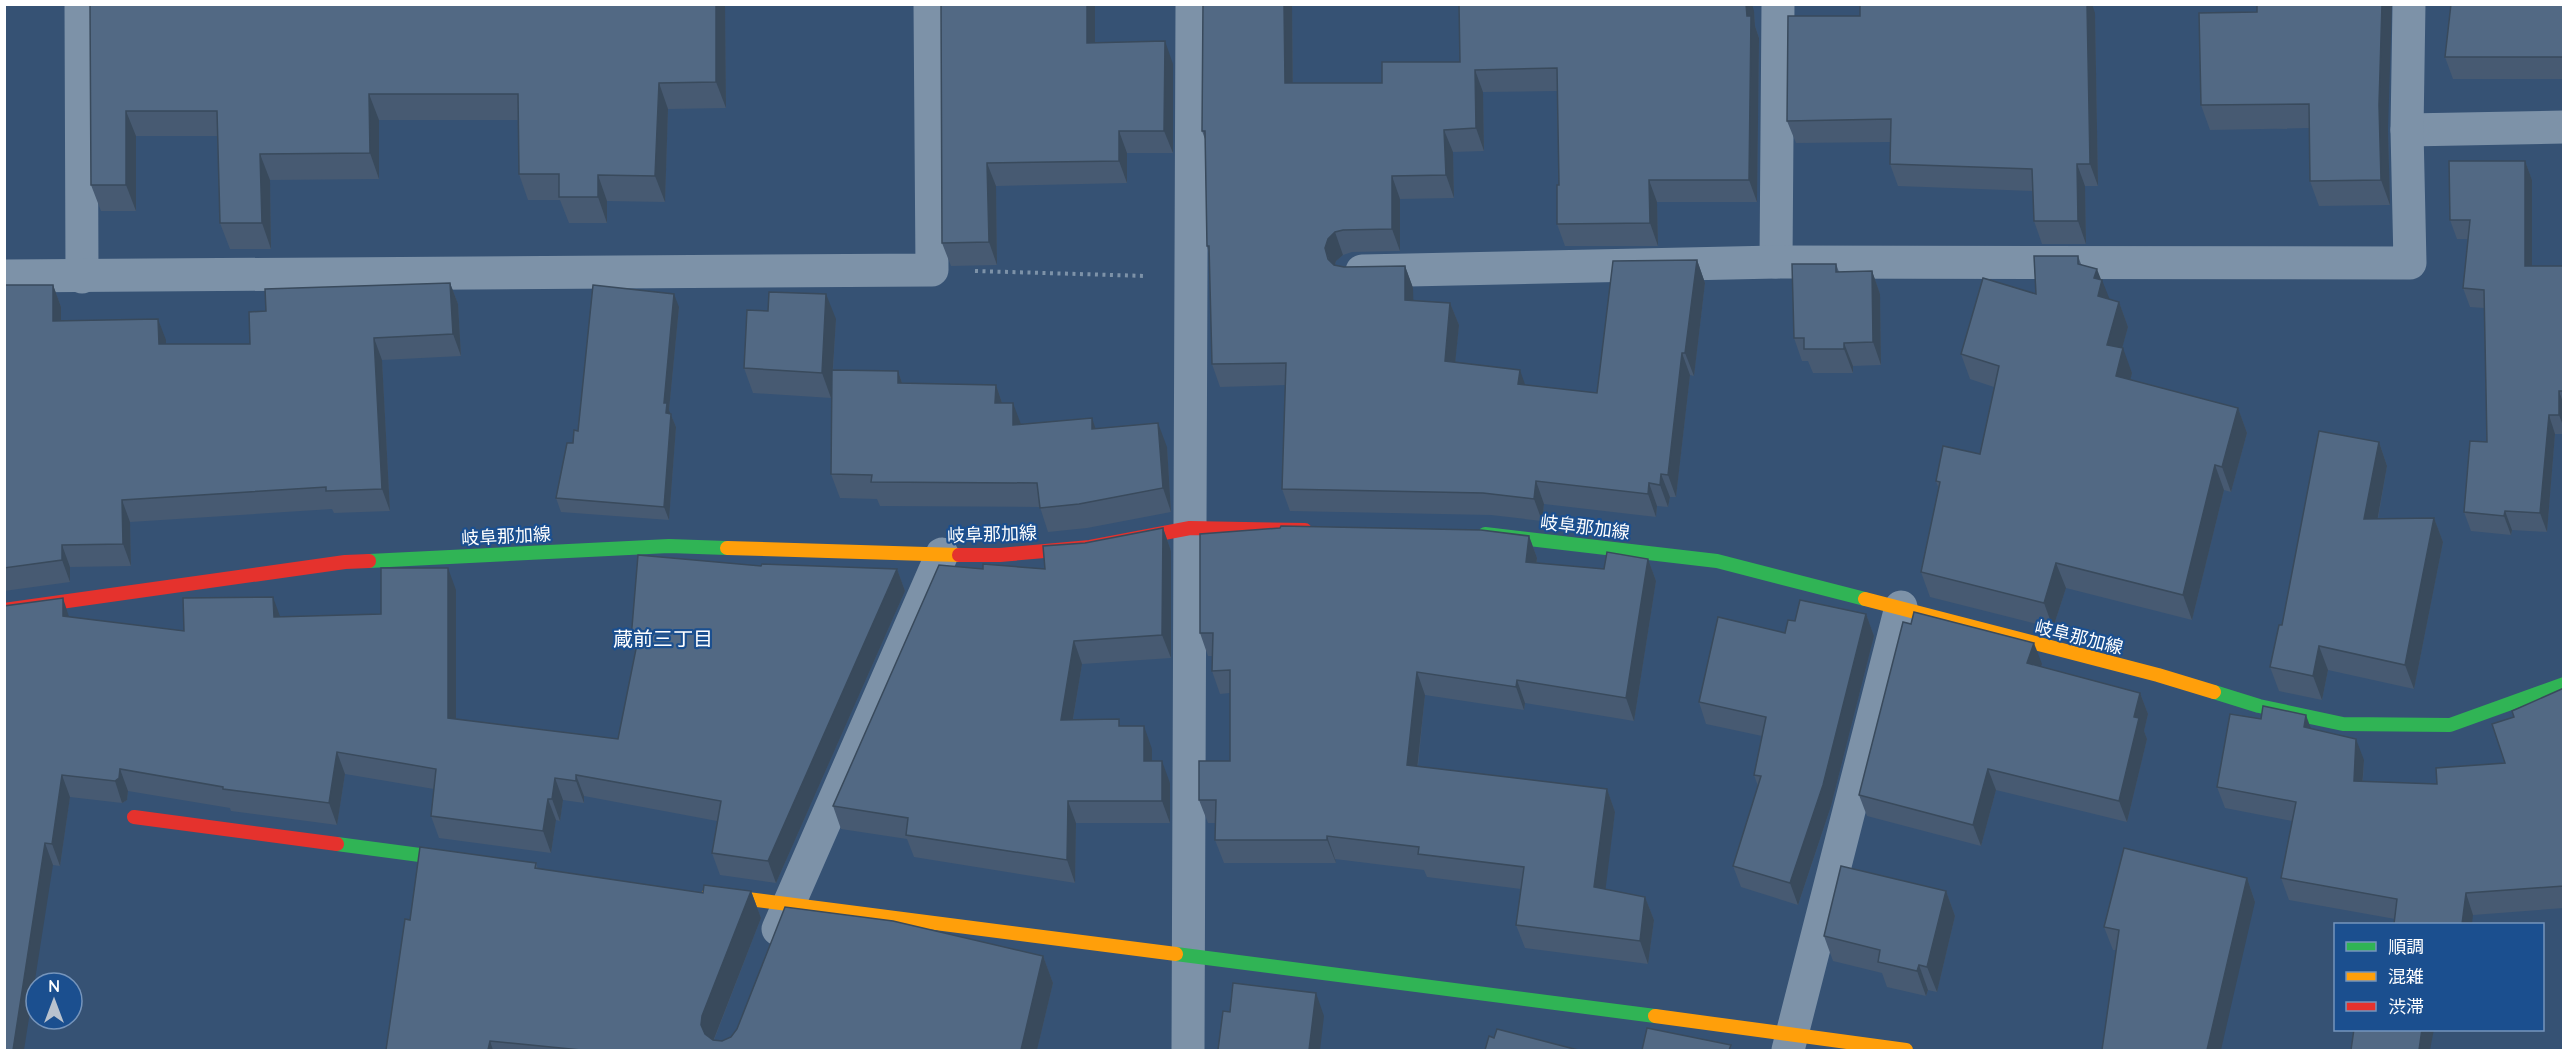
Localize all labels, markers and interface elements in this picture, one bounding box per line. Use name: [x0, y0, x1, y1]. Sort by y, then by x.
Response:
street label: 岐阜那加線: [1539, 510, 1631, 544]
street label: 岐阜那加線: [947, 521, 1037, 547]
street label: 岐阜那加線: [460, 522, 552, 550]
street label: 岐阜那加線: [2033, 615, 2125, 659]
district label: 蔵前三丁目: [613, 626, 713, 651]
legend: [2334, 923, 2544, 1031]
text: 順調: [2388, 935, 2424, 958]
text: 混雑: [2388, 965, 2424, 988]
north arrow: [24, 971, 84, 1031]
text: N: [48, 976, 60, 996]
text: 渋滞: [2388, 995, 2424, 1018]

